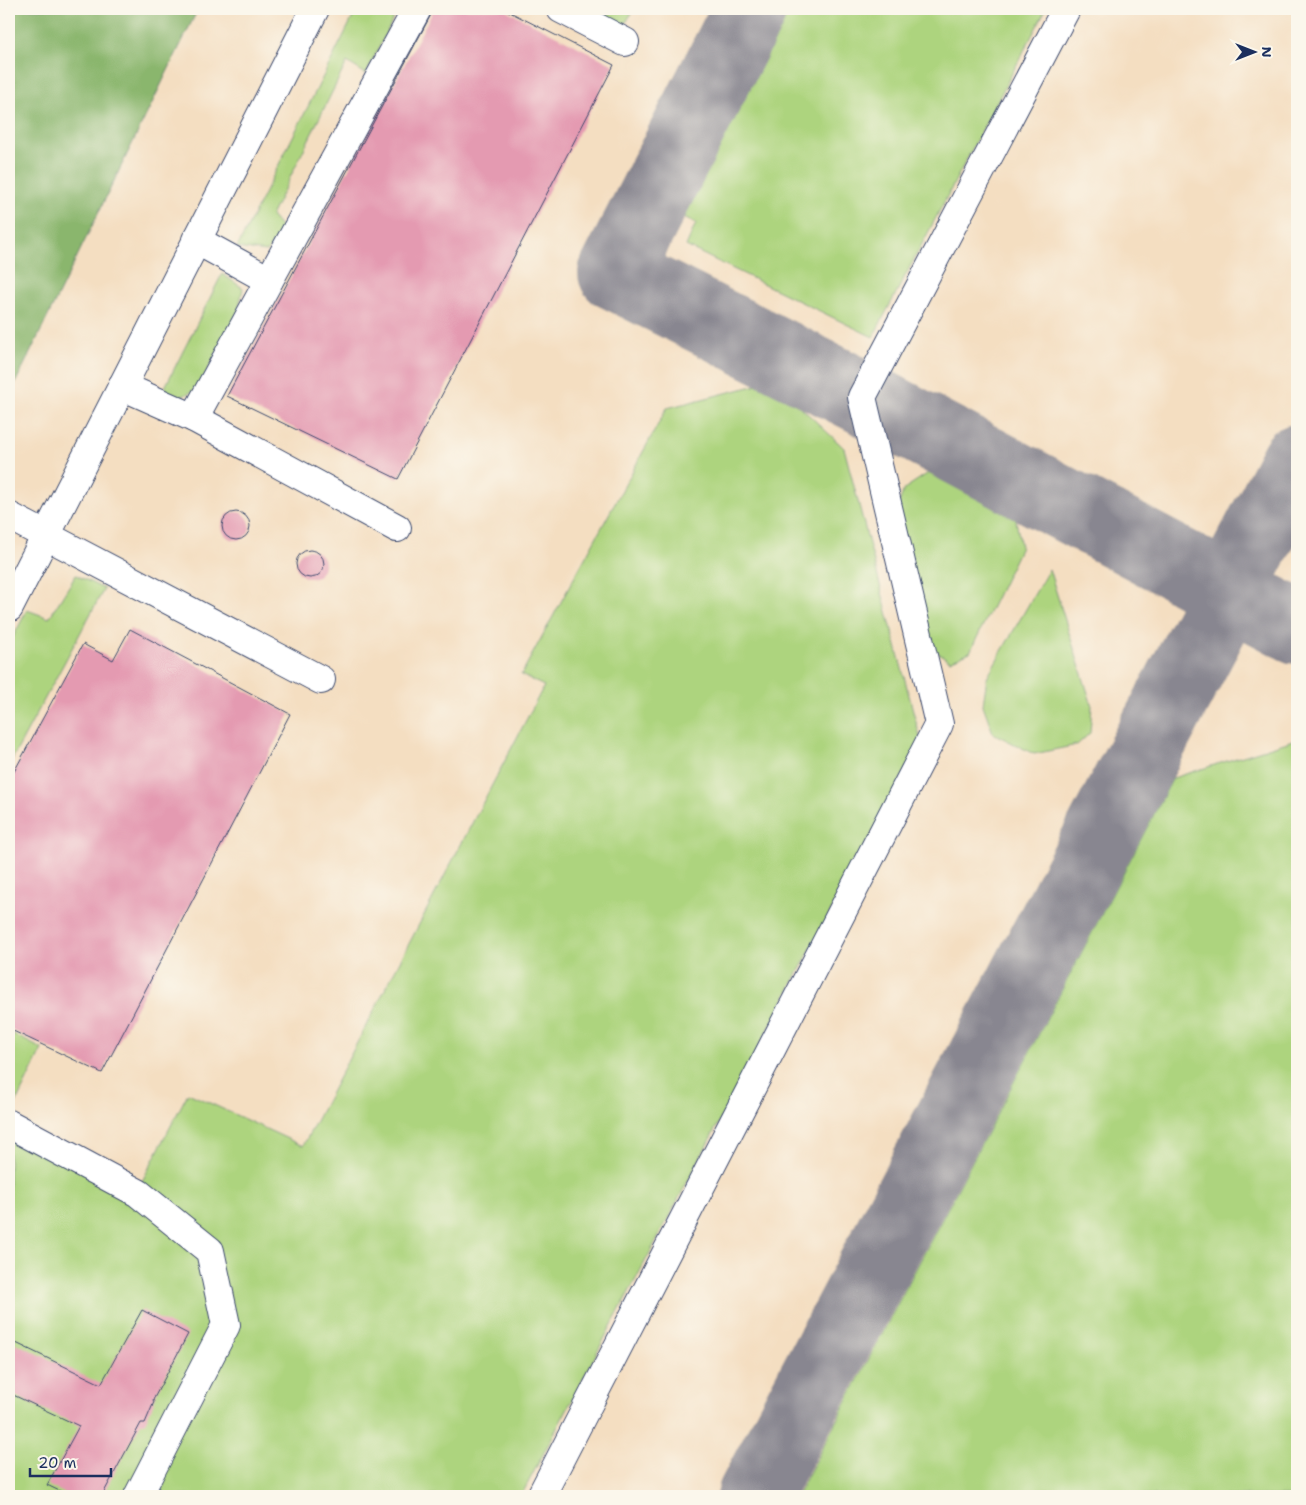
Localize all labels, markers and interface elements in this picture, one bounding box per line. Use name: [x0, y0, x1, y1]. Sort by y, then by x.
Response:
north arrow: [1228, 28, 1278, 78]
text: N: [1258, 46, 1276, 58]
scale bar: [30, 1445, 111, 1477]
text: 20 m: [38, 1453, 77, 1473]

